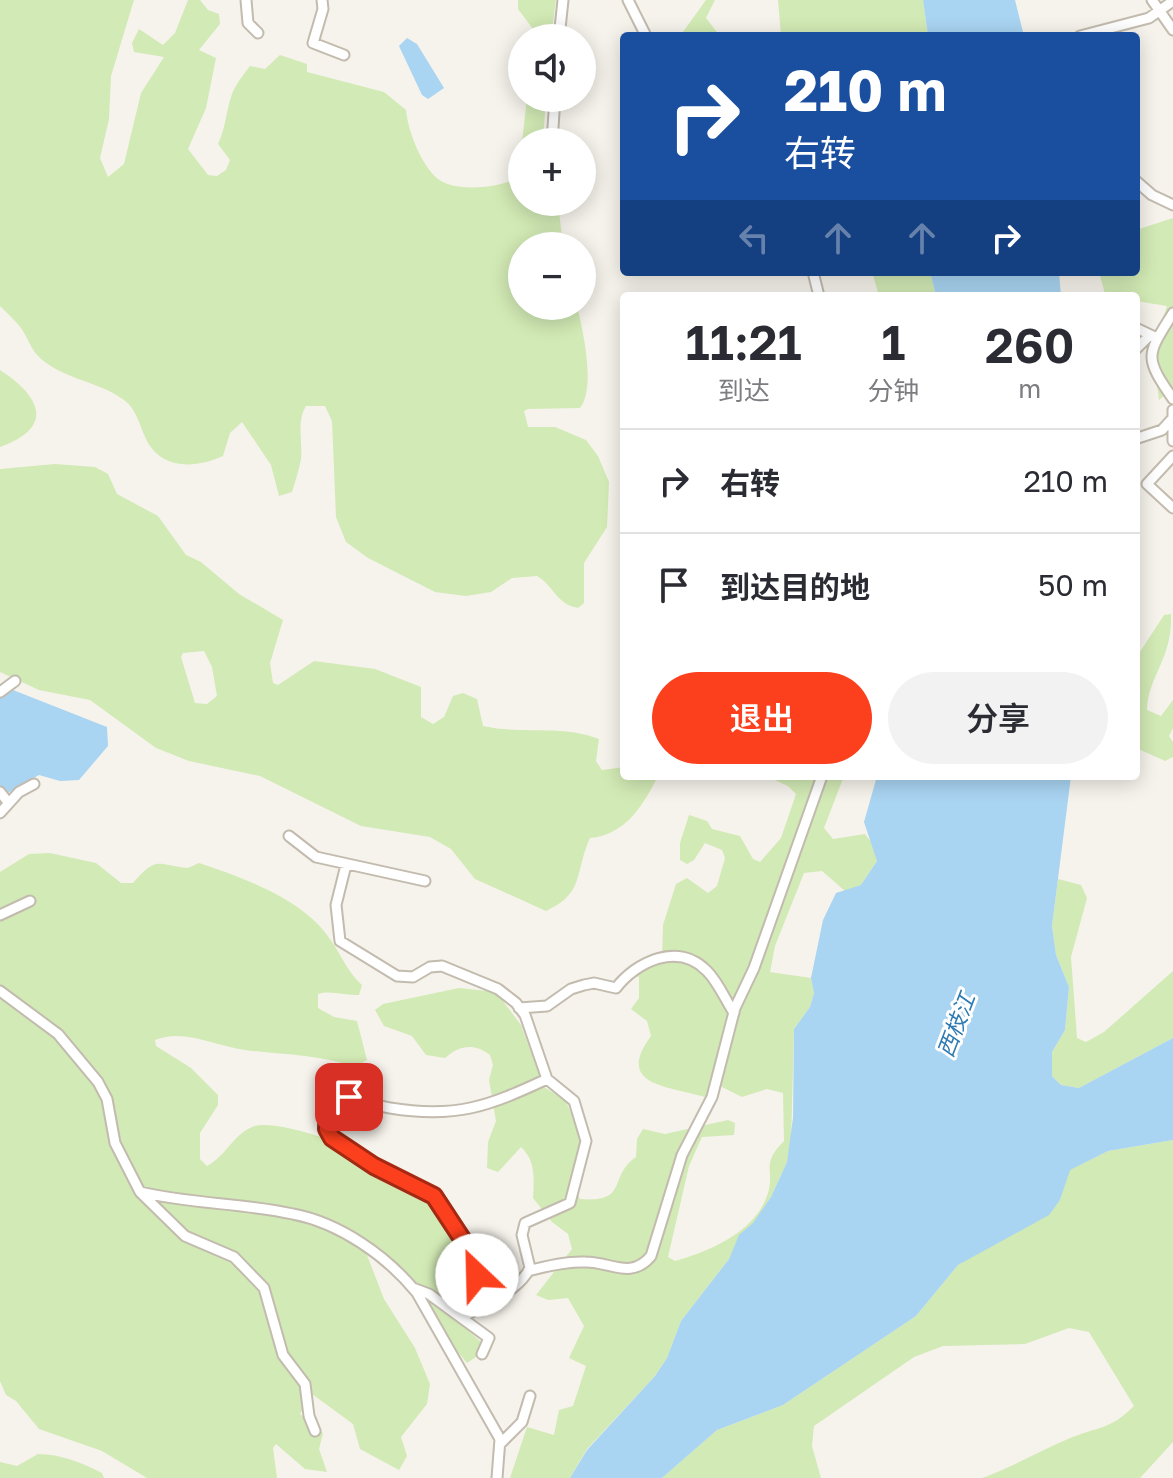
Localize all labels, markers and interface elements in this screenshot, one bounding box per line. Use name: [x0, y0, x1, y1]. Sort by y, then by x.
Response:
map controls: [508, 24, 596, 320]
button: sound: [508, 24, 596, 112]
text: 210 m: [784, 56, 946, 123]
icon: right: [652, 64, 756, 168]
button: +: [508, 128, 596, 216]
text: 右转: [784, 131, 856, 174]
icon: left: [732, 216, 776, 260]
icon: ahead: [816, 216, 860, 260]
icon: ahead: [900, 216, 944, 260]
icon: right: [984, 216, 1028, 260]
button: −: [508, 232, 596, 320]
text: 11:21: [686, 313, 802, 371]
text: 1: [881, 313, 906, 371]
text: 260: [985, 316, 1074, 374]
text: m: [1018, 373, 1041, 404]
text: 到达: [718, 375, 770, 406]
text: 分钟: [867, 375, 919, 406]
icon: right: [652, 459, 696, 503]
text: 210 m: [1023, 463, 1108, 499]
text: 右转: [720, 465, 780, 501]
icon: arrive: [652, 563, 696, 607]
text: 50 m: [1038, 567, 1108, 603]
text: 到达目的地: [720, 569, 870, 605]
button: 退出: [652, 672, 872, 764]
button: 分享: [888, 672, 1108, 764]
water label: 西枝江: [931, 987, 981, 1060]
pin: [315, 1063, 383, 1131]
icon: arrive: [327, 1075, 371, 1119]
position arrow: [435, 1233, 519, 1317]

